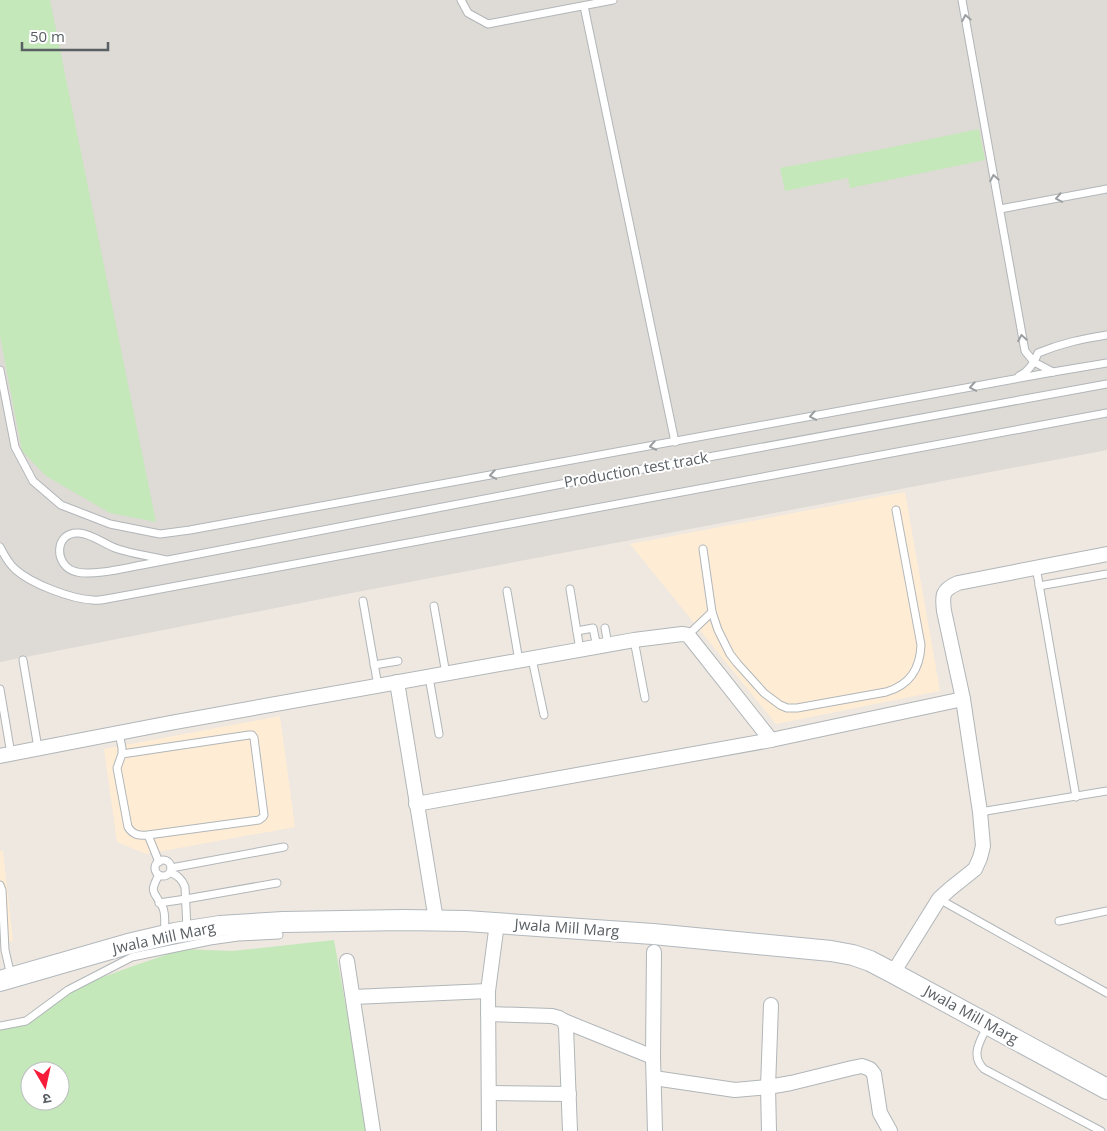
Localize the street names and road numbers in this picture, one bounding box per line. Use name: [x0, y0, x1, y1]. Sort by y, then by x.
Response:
street label: Production test track: [562, 446, 710, 492]
street label: Jwala Mill Marg: [512, 913, 620, 941]
street label: Jwala Mill Marg: [108, 916, 217, 958]
street label: Jwala Mill Marg: [919, 979, 1022, 1048]

